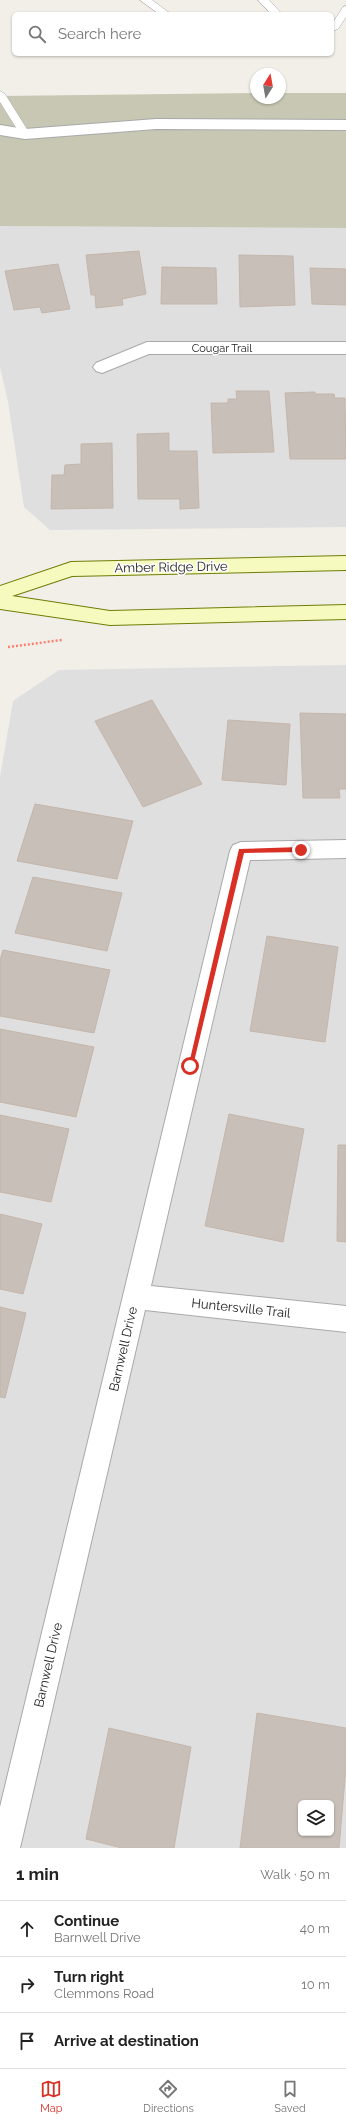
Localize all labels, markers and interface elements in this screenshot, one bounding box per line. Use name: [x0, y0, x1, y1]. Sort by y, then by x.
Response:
search box: [12, 12, 334, 56]
icon: search: [26, 23, 48, 45]
text: Search here: [58, 25, 141, 43]
north arrow: [250, 68, 286, 104]
street label: Cougar Trail: [192, 342, 252, 355]
street label: Amber Ridge Drive: [114, 559, 228, 575]
route end: [292, 841, 310, 859]
route start: [181, 1057, 199, 1075]
street label: Huntersville Trail: [191, 1295, 292, 1321]
street label: Barnwell Drive: [106, 1305, 140, 1393]
street label: Barnwell Drive: [31, 1621, 65, 1709]
map controls: [298, 1800, 334, 1836]
button: layers: [298, 1800, 334, 1836]
text: 1 min: [16, 1864, 59, 1884]
text: Walk · 50 m: [260, 1867, 330, 1882]
text: Continue: [54, 1912, 119, 1930]
icon: ahead: [16, 1918, 38, 1940]
text: 40 m: [300, 1921, 330, 1936]
text: Barnwell Drive: [54, 1930, 141, 1945]
text: Turn right: [54, 1968, 124, 1986]
icon: right: [16, 1974, 38, 1996]
text: 10 m: [301, 1977, 330, 1992]
text: Clemmons Road: [54, 1986, 154, 2001]
icon: arrive: [16, 2030, 38, 2052]
text: Arrive at destination: [54, 2032, 199, 2050]
tab: Map: [40, 2078, 63, 2115]
tab: Directions: [143, 2078, 194, 2115]
tab: Saved: [274, 2078, 306, 2115]

